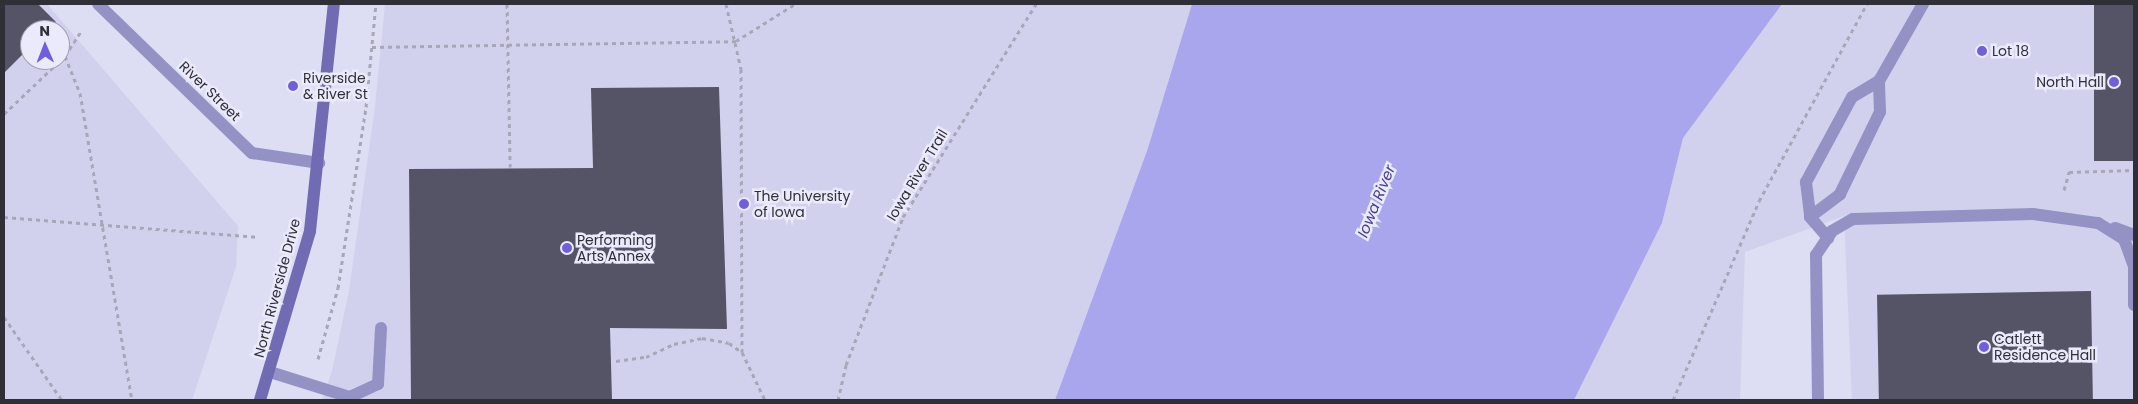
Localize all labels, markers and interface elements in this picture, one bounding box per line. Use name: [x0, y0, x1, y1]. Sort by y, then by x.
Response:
north arrow: [20, 20, 70, 70]
text: N: [39, 21, 50, 41]
place label: Lot 18: [1992, 43, 2029, 59]
marker: Lot 18: [1976, 45, 1988, 57]
street label: River Street: [176, 58, 244, 124]
place label: Riverside & River St: [303, 70, 368, 102]
place label: North Hall: [2036, 74, 2104, 90]
marker: North Hall: [2108, 76, 2120, 88]
marker: Riverside & River St: [287, 80, 299, 92]
street label: Iowa River Trail: [883, 126, 951, 224]
water label: Iowa River: [1353, 162, 1399, 240]
place label: The University of Iowa: [754, 188, 850, 220]
marker: The University of Iowa: [738, 198, 750, 210]
street label: North Riverside Drive: [250, 217, 304, 359]
place label: Performing Arts Annex: [577, 232, 654, 264]
marker: Performing Arts Annex: [561, 242, 573, 254]
place label: Catlett Residence Hall: [1994, 331, 2096, 364]
marker: Catlett Residence Hall: [1978, 341, 1990, 353]

